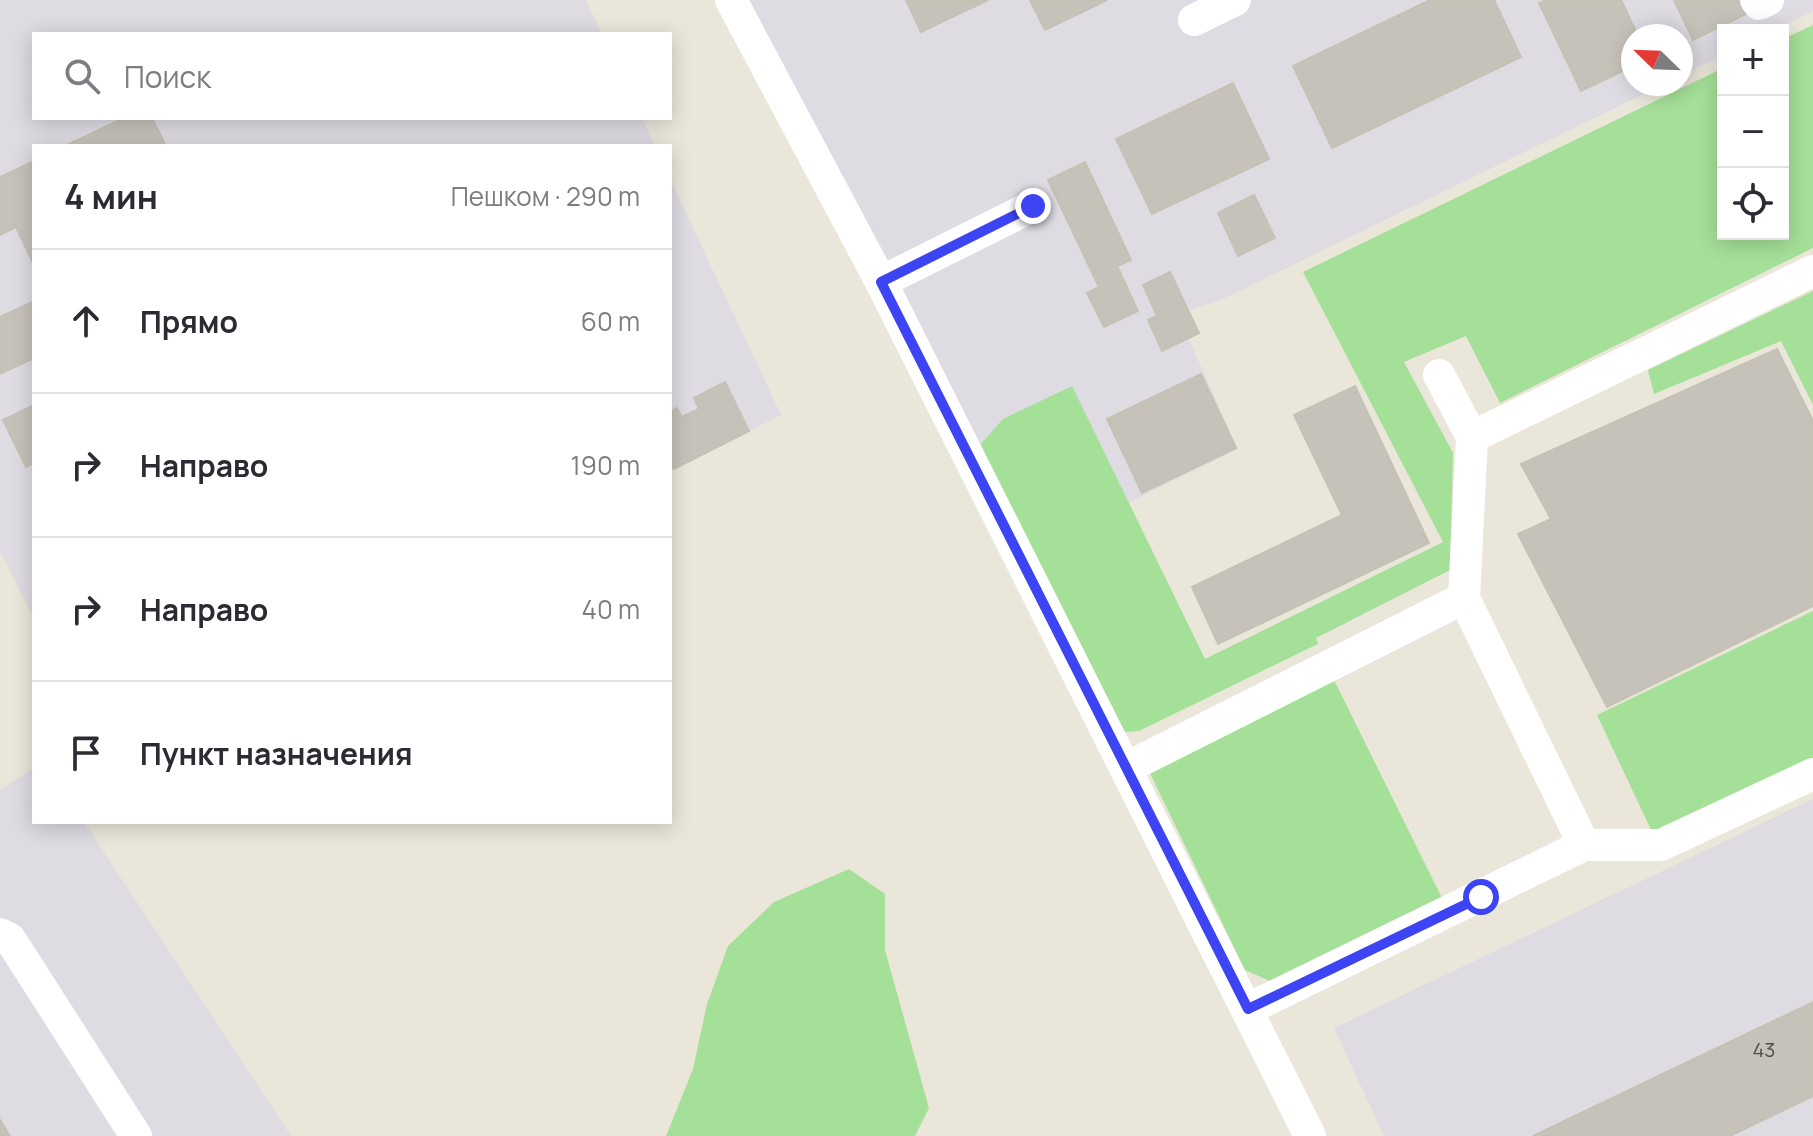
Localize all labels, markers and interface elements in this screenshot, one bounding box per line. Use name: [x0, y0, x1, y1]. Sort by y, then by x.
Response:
north arrow: [1621, 24, 1693, 96]
map controls: [1717, 24, 1789, 240]
button: +: [1717, 24, 1789, 96]
search box: [32, 32, 672, 120]
icon: search: [60, 54, 104, 98]
text: Поиск: [124, 56, 211, 97]
button: −: [1717, 96, 1789, 168]
button: locate: [1717, 168, 1789, 240]
text: 4 мин: [64, 173, 158, 219]
text: Пешком · 290 m: [451, 178, 640, 214]
route end: [1015, 188, 1051, 224]
icon: ahead: [64, 299, 108, 343]
text: Прямо: [140, 301, 238, 342]
text: 60 m: [581, 303, 640, 339]
icon: right: [64, 443, 108, 487]
text: Направо: [140, 445, 268, 486]
text: 190 m: [571, 447, 640, 483]
icon: right: [64, 587, 108, 631]
text: Направо: [140, 589, 268, 630]
text: 40 m: [582, 591, 640, 627]
icon: arrive: [64, 731, 108, 775]
text: Пункт назначения: [140, 733, 413, 774]
route start: [1463, 879, 1499, 915]
house number: 43: [1753, 1036, 1775, 1063]

